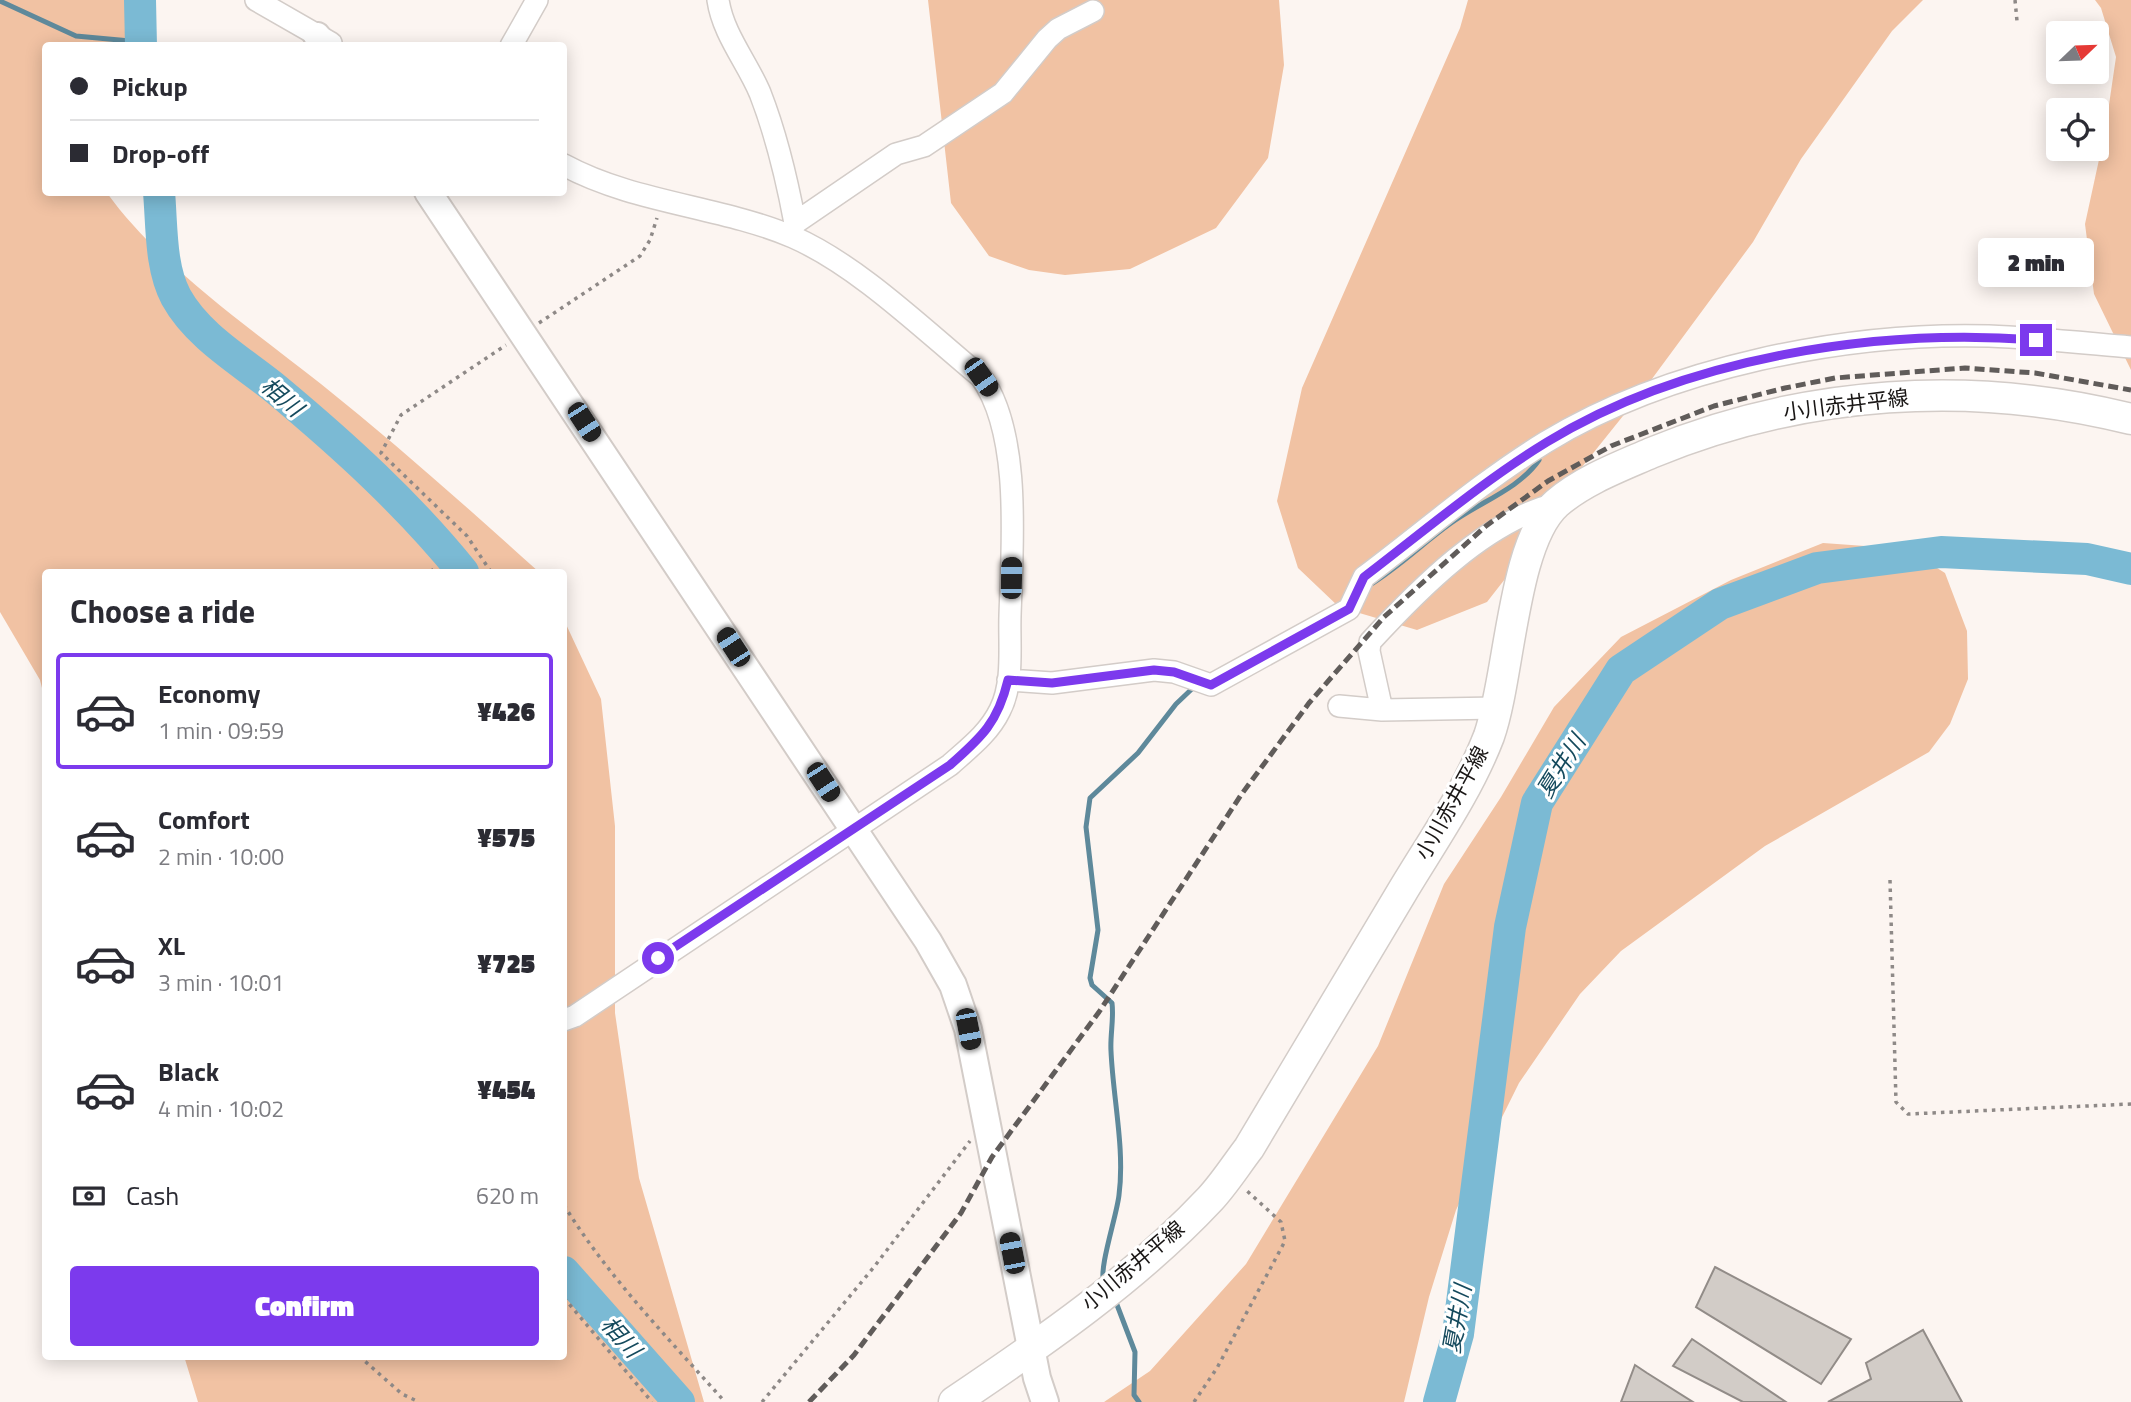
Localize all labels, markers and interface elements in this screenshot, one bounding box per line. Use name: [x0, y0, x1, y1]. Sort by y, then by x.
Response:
north arrow: [2046, 21, 2109, 84]
map controls: [2046, 21, 2109, 161]
text: Pickup: [112, 67, 188, 106]
button: locate: [2046, 98, 2109, 161]
text: Drop-off: [112, 134, 209, 173]
callout: 2 min: [1978, 238, 2094, 288]
text: 2 min: [2007, 245, 2065, 280]
route end: [2020, 324, 2052, 356]
car: [961, 354, 1002, 400]
water label: 相川: [253, 368, 313, 427]
street label: 小川赤井平線: [1781, 380, 1910, 428]
car: [564, 399, 605, 445]
car: [1001, 557, 1022, 599]
text: Choose a ride: [70, 587, 255, 635]
car: [713, 624, 754, 670]
text: Economy: [158, 674, 260, 713]
icon: car: [74, 680, 137, 743]
text: ¥426: [477, 692, 535, 731]
text: 1 min · 09:59: [158, 713, 284, 748]
water label: 夏井川: [1527, 725, 1595, 804]
street label: 小川赤井平線: [1407, 740, 1496, 865]
car: [803, 759, 844, 805]
text: Comfort: [158, 800, 250, 839]
icon: car: [74, 806, 137, 869]
text: ¥575: [477, 818, 535, 857]
text: 2 min · 10:00: [158, 839, 284, 874]
text: XL: [158, 926, 185, 965]
icon: car: [74, 932, 137, 995]
route start: [642, 942, 674, 974]
text: ¥725: [477, 944, 535, 983]
text: 3 min · 10:01: [158, 965, 284, 1000]
car: [954, 1006, 983, 1052]
text: Black: [158, 1052, 219, 1091]
icon: car: [74, 1058, 137, 1121]
text: ¥454: [477, 1070, 535, 1109]
text: 4 min · 10:02: [158, 1091, 284, 1126]
text: Cash: [126, 1176, 179, 1215]
icon: cash: [70, 1177, 108, 1215]
text: 620 m: [476, 1178, 539, 1213]
street label: 小川赤井平線: [1074, 1212, 1191, 1318]
car: [998, 1230, 1027, 1276]
button: Confirm: [70, 1266, 539, 1346]
water label: 夏井川: [1433, 1279, 1480, 1356]
water label: 相川: [593, 1308, 652, 1368]

